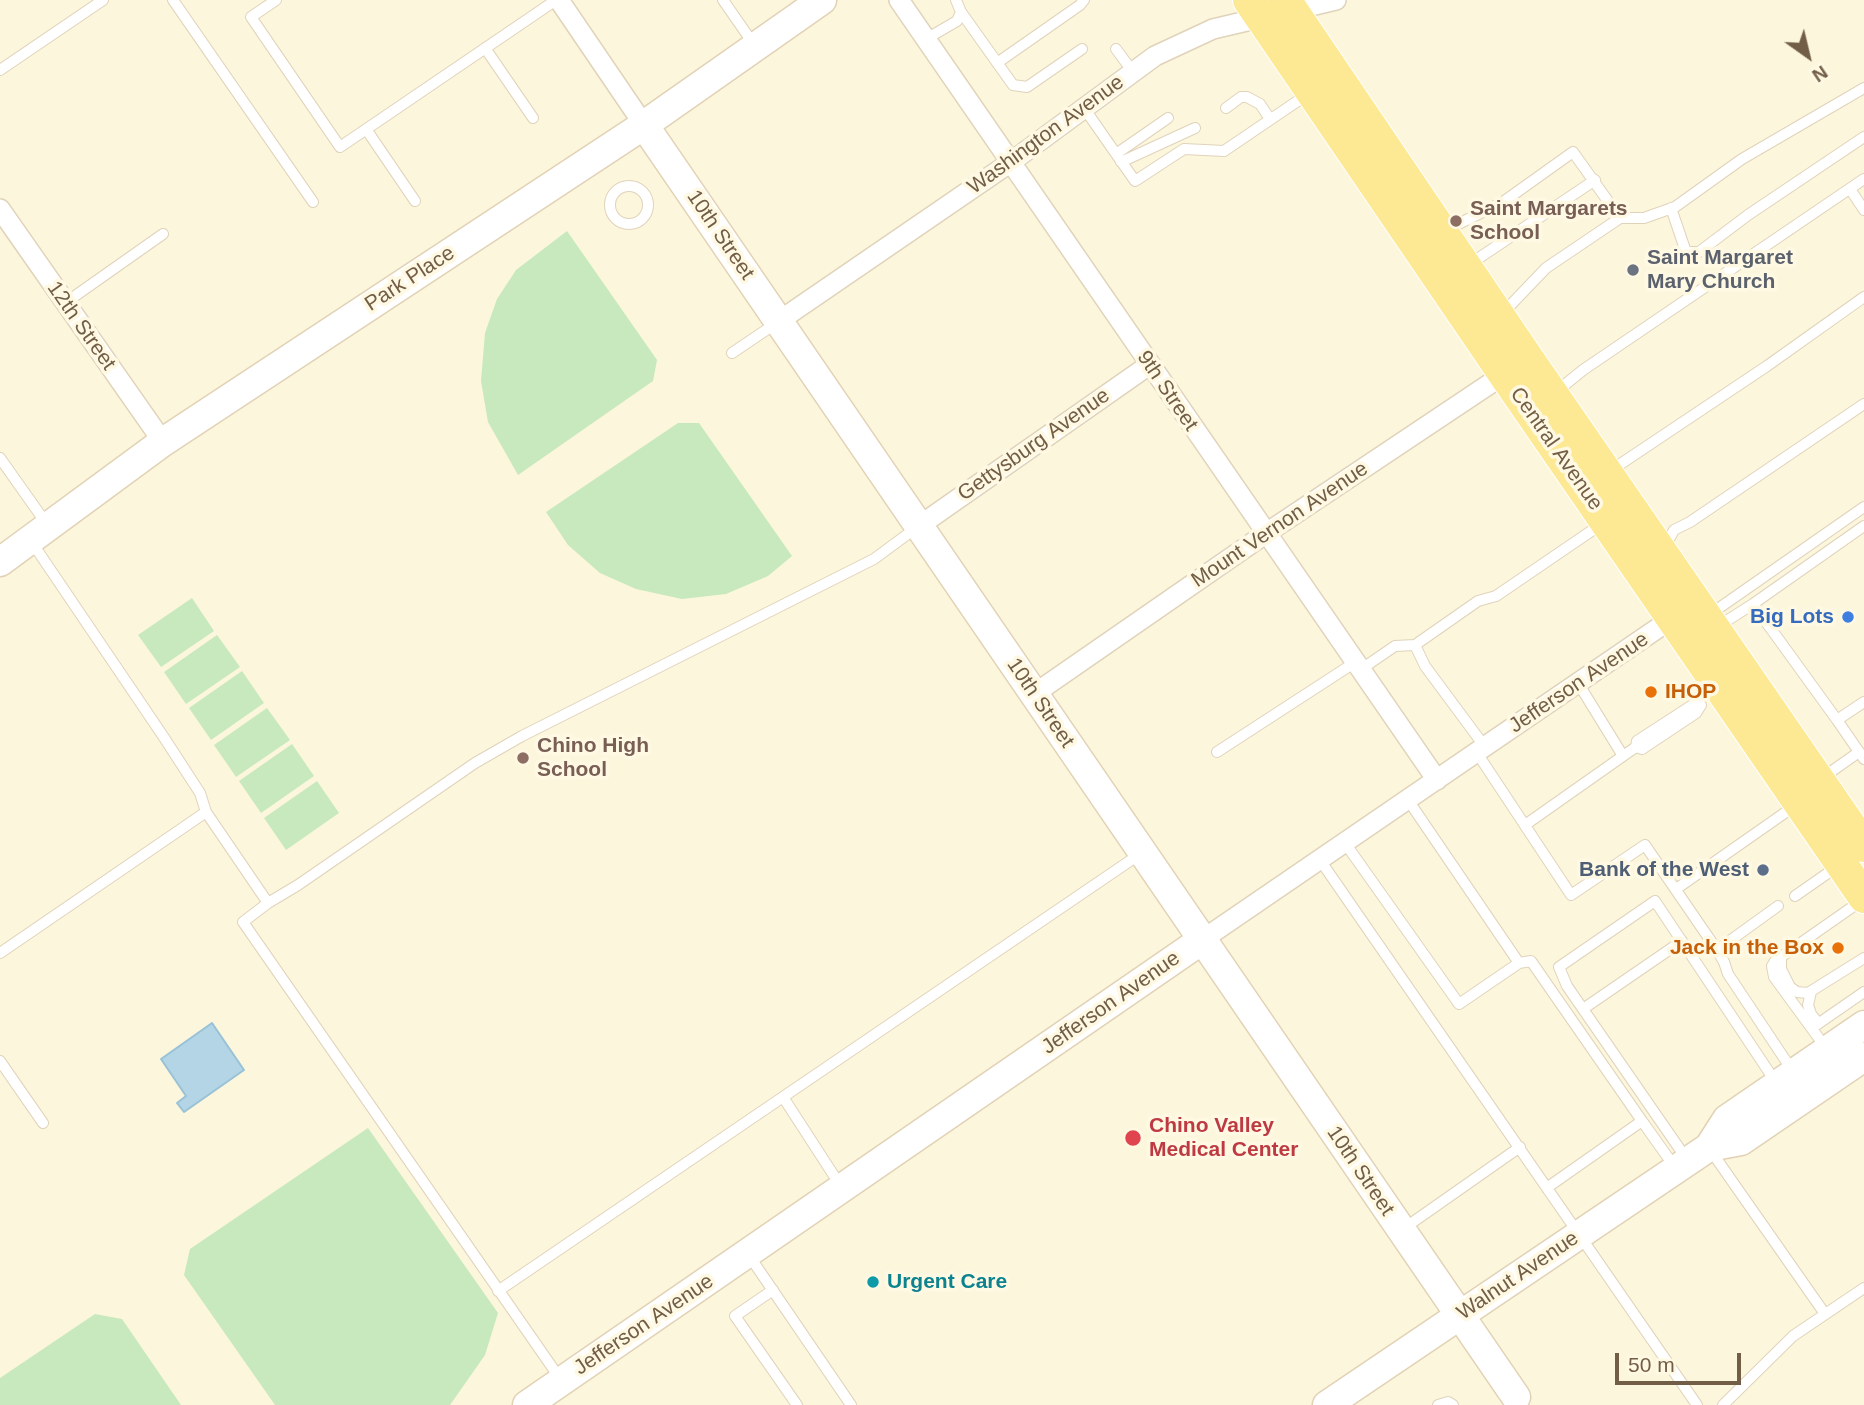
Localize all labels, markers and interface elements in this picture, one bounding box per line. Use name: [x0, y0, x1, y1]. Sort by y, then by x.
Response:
north arrow: [1773, 21, 1843, 91]
text: N: [1808, 61, 1832, 86]
street label: Washington Avenue: [963, 70, 1129, 200]
street label: 10th Street: [681, 185, 759, 285]
place label: Saint Margarets School: [1470, 196, 1628, 246]
marker: Saint Margarets School: [1448, 213, 1464, 229]
street label: Park Place: [361, 241, 459, 317]
place label: Saint Margaret Mary Church: [1647, 245, 1793, 295]
marker: Saint Margaret Mary Church: [1625, 262, 1641, 278]
street label: 12th Street: [41, 277, 121, 375]
street label: 9th Street: [1131, 346, 1203, 436]
street label: Gettysburg Avenue: [953, 383, 1115, 507]
street label: Central Avenue: [1504, 383, 1608, 515]
street label: Mount Vernon Avenue: [1187, 457, 1373, 593]
place label: Big Lots: [1750, 604, 1834, 630]
marker: Big Lots: [1840, 609, 1856, 625]
street label: Jefferson Avenue: [1505, 627, 1653, 739]
street label: 10th Street: [1001, 653, 1079, 753]
place label: IHOP: [1665, 679, 1716, 705]
marker: IHOP: [1643, 684, 1659, 700]
place label: Chino High School: [537, 733, 649, 783]
marker: Chino High School: [515, 750, 531, 766]
place label: Bank of the West: [1579, 857, 1749, 883]
marker: Bank of the West: [1755, 862, 1771, 878]
place label: Jack in the Box: [1670, 935, 1824, 961]
marker: Jack in the Box: [1830, 940, 1846, 956]
street label: Jefferson Avenue: [1037, 946, 1185, 1060]
place label: Chino Valley Medical Center: [1149, 1113, 1298, 1163]
street label: 10th Street: [1321, 1121, 1399, 1221]
marker: Chino Valley Medical Center: [1123, 1128, 1143, 1148]
street label: Walnut Avenue: [1452, 1226, 1584, 1326]
street label: Jefferson Avenue: [570, 1269, 718, 1381]
place label: Urgent Care: [887, 1269, 1007, 1295]
marker: Urgent Care: [865, 1274, 881, 1290]
scale bar: [1619, 1338, 1745, 1382]
text: 50 m: [1628, 1353, 1675, 1376]

